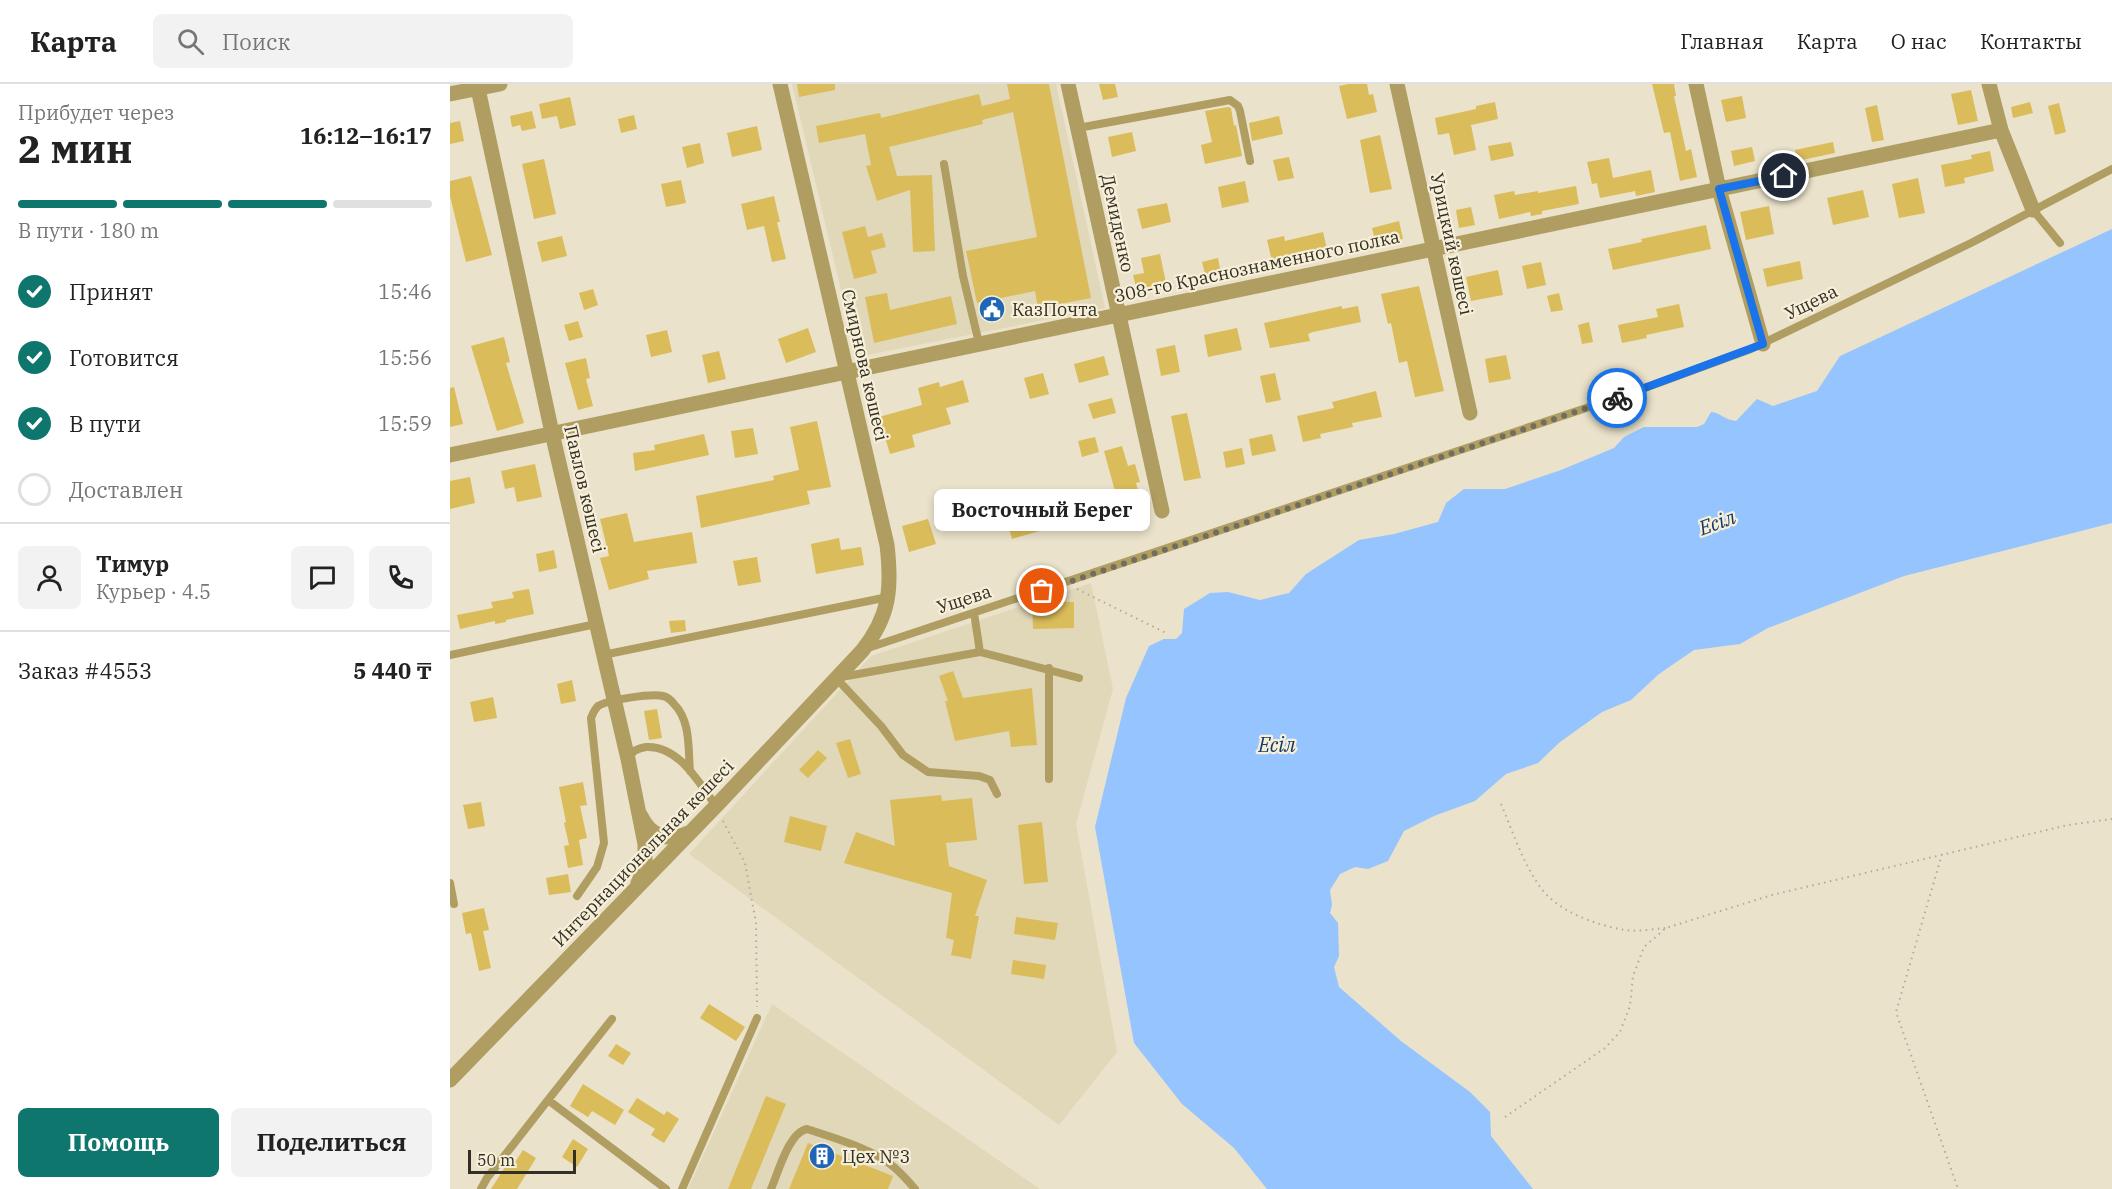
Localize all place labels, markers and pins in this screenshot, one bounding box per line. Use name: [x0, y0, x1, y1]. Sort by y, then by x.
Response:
pin: [1758, 150, 1809, 201]
public building icon: КазПочта: [977, 294, 1007, 324]
place label: КазПочта: [1012, 298, 1098, 321]
callout: Восточный Берег: [934, 489, 1150, 531]
pin: [1016, 565, 1067, 616]
building icon: Цех №3: [807, 1141, 837, 1171]
place label: Цех №3: [842, 1145, 910, 1168]

